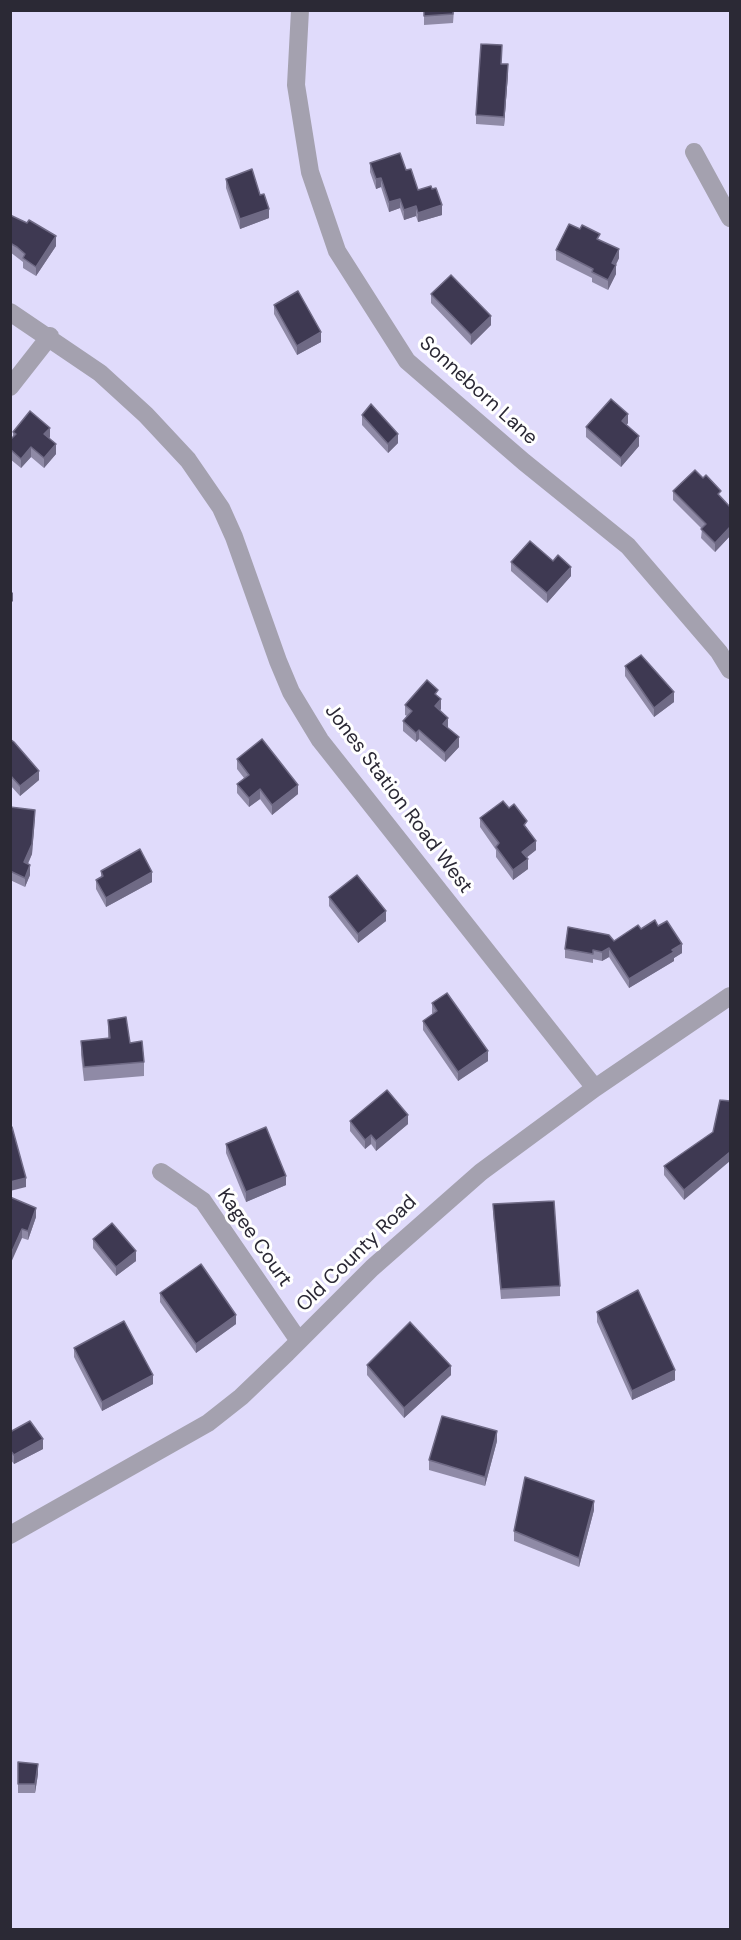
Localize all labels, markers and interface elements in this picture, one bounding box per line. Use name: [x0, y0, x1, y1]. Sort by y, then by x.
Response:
street label: Sonneborn Lane: [414, 332, 542, 450]
street label: Jones Station Road West: [319, 700, 477, 898]
street label: Kagee Court: [212, 1184, 296, 1292]
street label: Old County Road: [292, 1191, 422, 1317]

